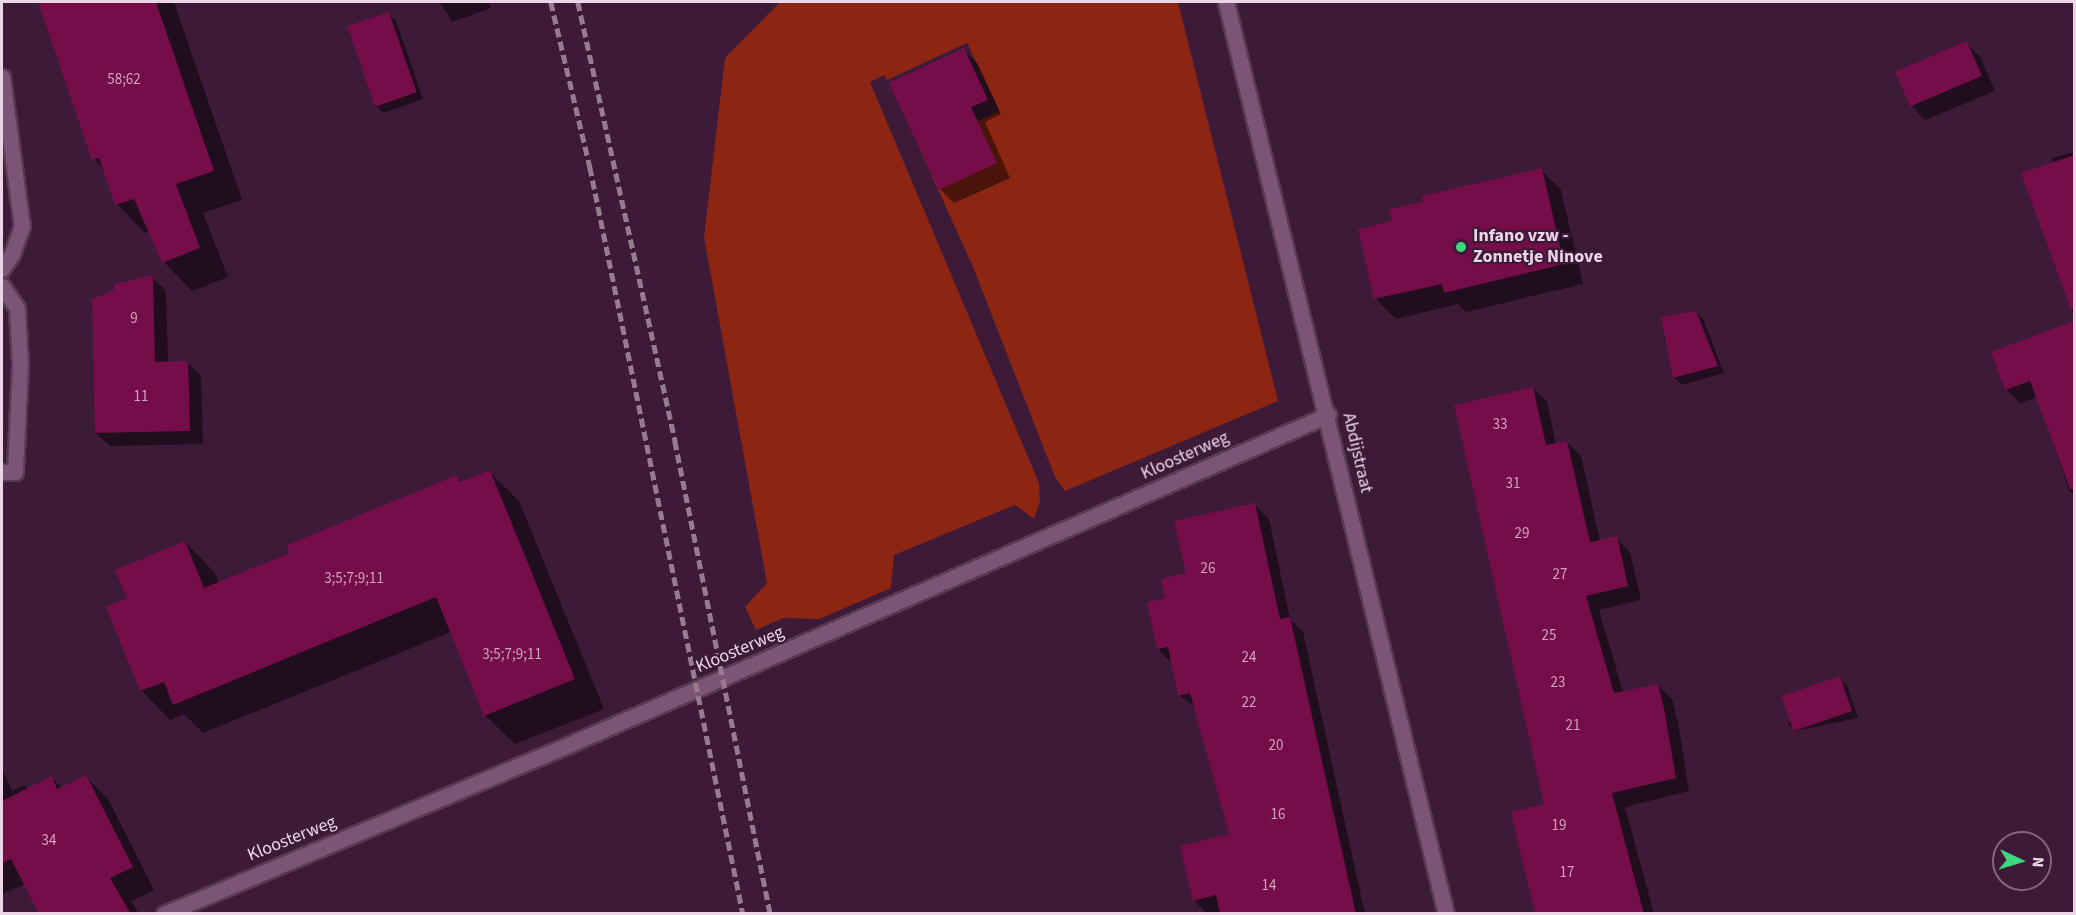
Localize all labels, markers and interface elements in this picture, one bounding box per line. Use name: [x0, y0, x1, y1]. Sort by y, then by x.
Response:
house number: 58;62: [107, 71, 141, 89]
place label: Infano vzw - Zonnetje Ninove: [1473, 226, 1603, 268]
marker: Infano vzw - Zonnetje Ninove: [1454, 240, 1468, 254]
house number: 9: [130, 310, 138, 328]
house number: 11: [134, 388, 148, 406]
street label: Abdijstraat: [1337, 411, 1377, 495]
house number: 33: [1493, 416, 1507, 434]
street label: Kloosterweg: [1138, 427, 1232, 485]
house number: 31: [1506, 475, 1520, 493]
house number: 29: [1515, 525, 1529, 543]
house number: 26: [1201, 560, 1215, 578]
house number: 27: [1553, 566, 1567, 584]
house number: 3;5;7;9;11: [324, 570, 384, 588]
street label: Kloosterweg: [693, 622, 787, 678]
house number: 25: [1542, 627, 1556, 645]
house number: 3;5;7;9;11: [482, 646, 542, 664]
house number: 24: [1242, 649, 1256, 667]
house number: 23: [1551, 674, 1565, 692]
house number: 22: [1242, 694, 1256, 712]
house number: 21: [1566, 717, 1580, 735]
house number: 20: [1269, 737, 1283, 755]
house number: 16: [1271, 806, 1285, 824]
street label: Kloosterweg: [245, 811, 339, 867]
house number: 19: [1552, 817, 1566, 835]
north arrow: [1992, 831, 2052, 891]
house number: 34: [42, 832, 56, 850]
text: N: [2027, 856, 2049, 868]
house number: 17: [1560, 864, 1574, 882]
house number: 14: [1262, 877, 1276, 895]

